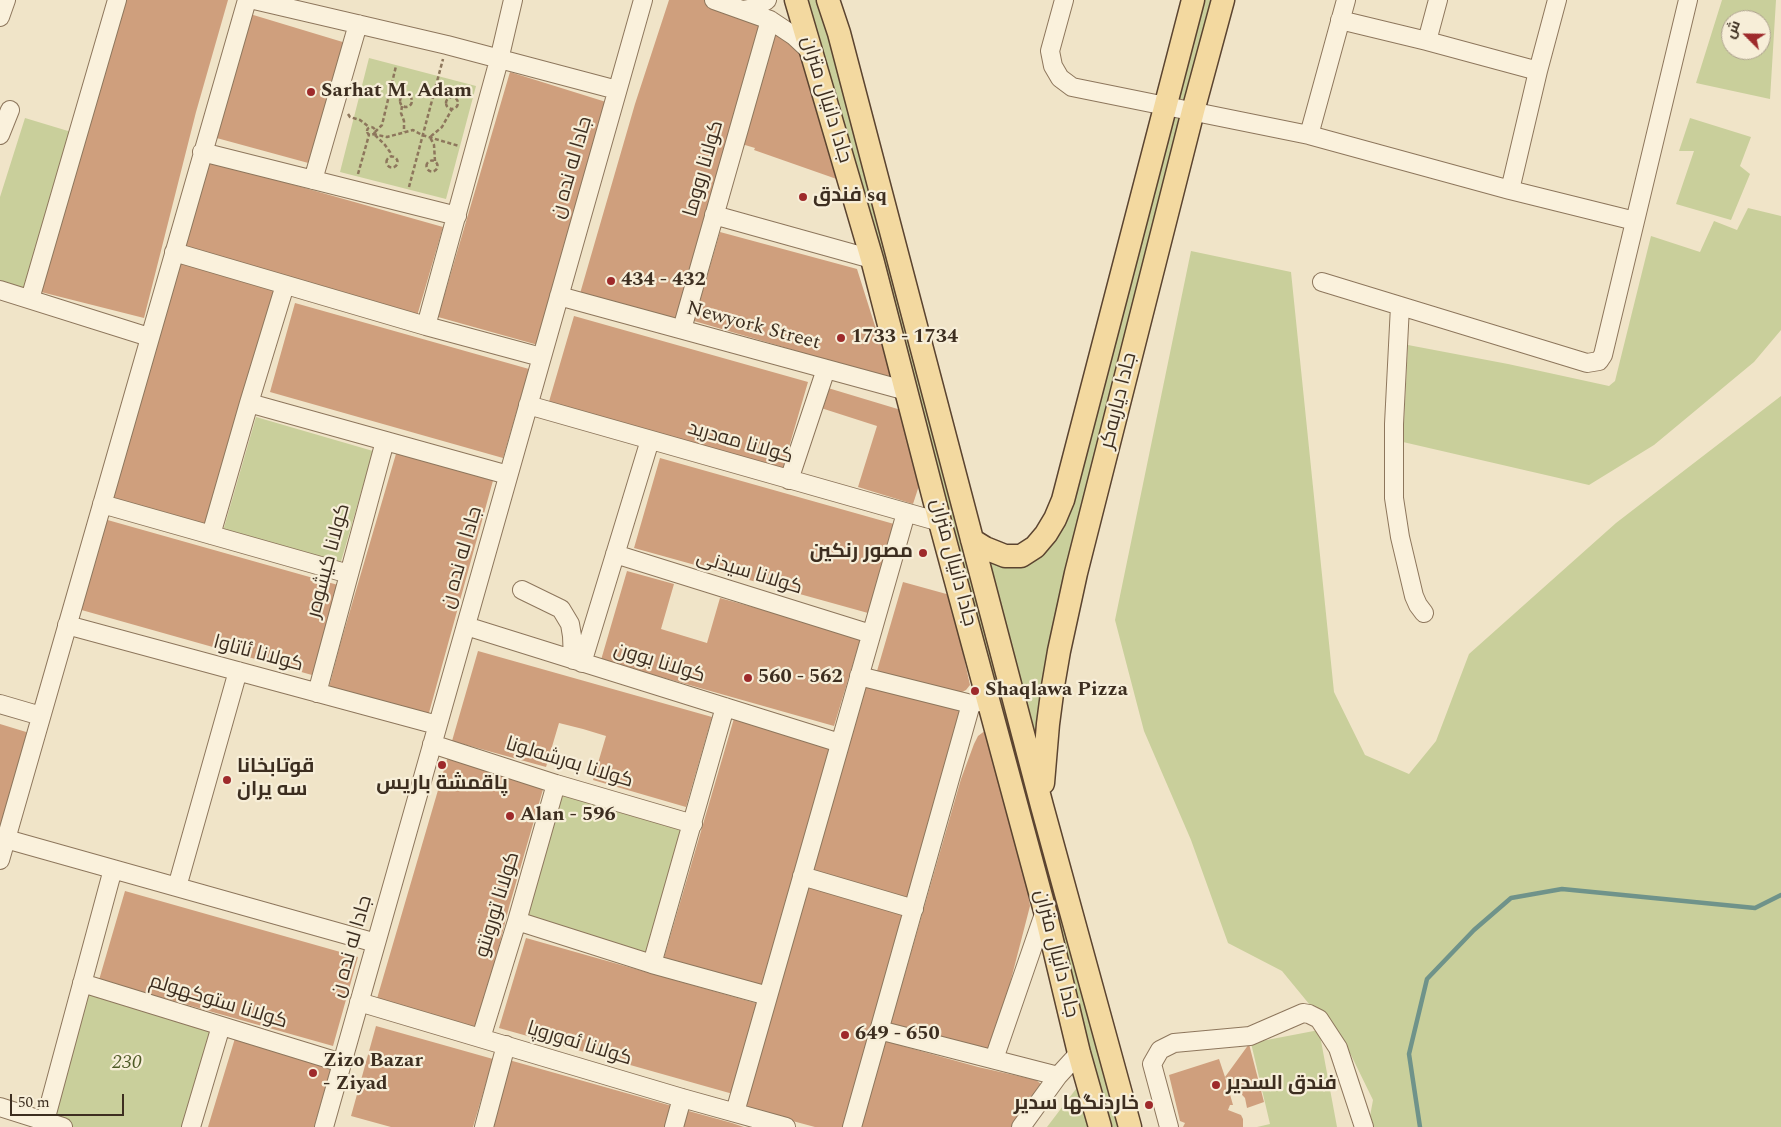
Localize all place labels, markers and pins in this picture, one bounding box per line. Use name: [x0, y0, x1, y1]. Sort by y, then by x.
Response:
place label: Sarhat M. Adam: [321, 80, 472, 104]
marker: Sarhat M. Adam: [305, 86, 317, 98]
place label: فندق sq: [813, 185, 887, 209]
marker: فندق sq: [797, 191, 809, 203]
place label: 434 - 432: [621, 269, 706, 293]
marker: 434 - 432: [605, 275, 617, 287]
place label: 1733 - 1734: [851, 326, 958, 350]
marker: 1733 - 1734: [835, 332, 847, 344]
place label: مصور رنكين: [810, 541, 913, 565]
marker: مصور رنكين: [917, 547, 929, 559]
place label: 560 - 562: [758, 666, 843, 690]
marker: 560 - 562: [742, 672, 754, 684]
place label: Shaqlawa Pizza: [985, 679, 1128, 703]
marker: Shaqlawa Pizza: [969, 685, 981, 697]
place label: قوتابخانا سه يران: [237, 756, 314, 803]
marker: پاقمشة باريس: [436, 759, 448, 771]
place label: پاقمشة باريس: [376, 773, 508, 797]
marker: قوتابخانا سه يران: [221, 774, 233, 786]
place label: Alan - 596: [520, 804, 616, 828]
marker: Alan - 596: [504, 810, 516, 822]
place label: 649 - 650: [855, 1023, 940, 1047]
marker: 649 - 650: [839, 1029, 851, 1041]
place label: Zizo Bazar - Ziyad: [323, 1050, 423, 1097]
marker: Zizo Bazar - Ziyad: [307, 1067, 319, 1079]
place label: فندق السدير: [1226, 1073, 1337, 1097]
marker: فندق السدير: [1210, 1079, 1222, 1091]
place label: خاردنگها سدير: [1014, 1093, 1139, 1117]
marker: خاردنگها سدير: [1143, 1099, 1155, 1111]

